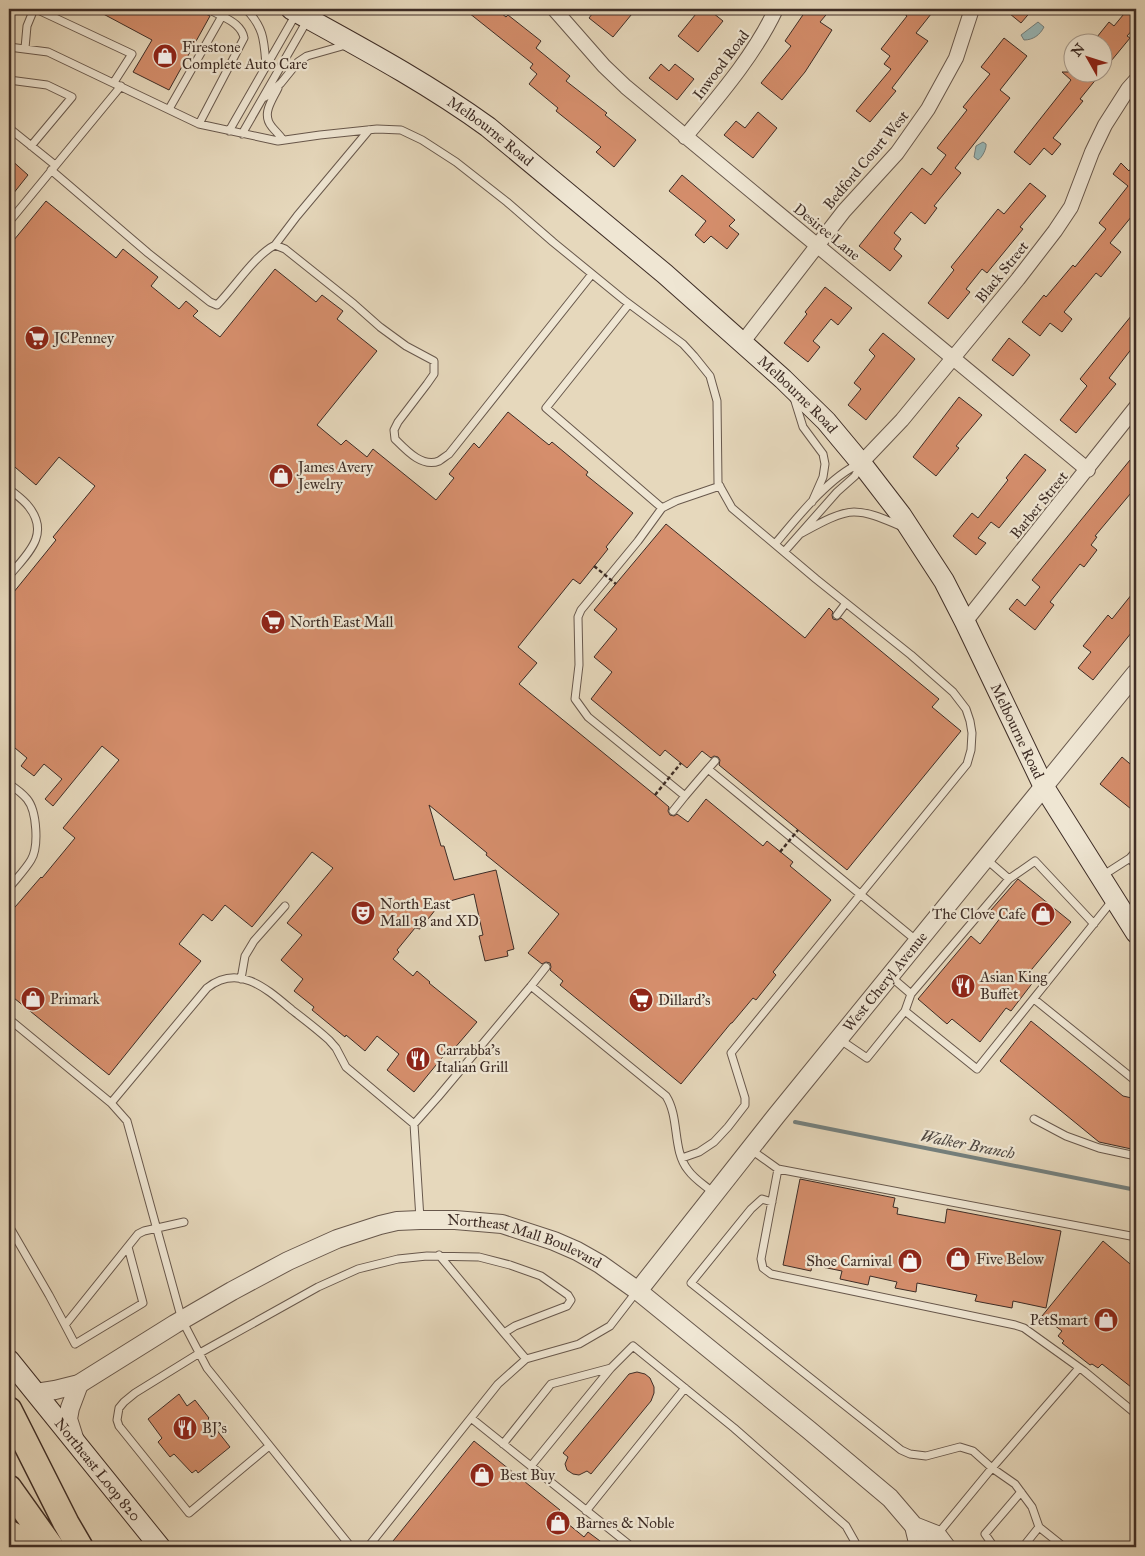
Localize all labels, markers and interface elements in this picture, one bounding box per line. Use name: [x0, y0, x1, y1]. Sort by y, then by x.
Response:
street label: Inwood Road: [689, 26, 753, 103]
north arrow: [1062, 32, 1112, 82]
place label: Firestone Complete Auto Care: [182, 38, 307, 73]
text: N: [1068, 40, 1089, 60]
shop icon: Firestone Complete Auto Care: [152, 43, 178, 69]
street label: Melbourne Road: [444, 92, 537, 170]
street label: Bedford Court West: [819, 106, 913, 213]
street label: Desiree Lane: [790, 200, 864, 264]
street label: Black Street: [972, 237, 1033, 306]
supermarket icon: JCPenney: [24, 325, 50, 351]
place label: JCPenney: [52, 329, 115, 348]
street label: Melbourne Road: [754, 352, 842, 437]
place label: James Avery Jewelry: [296, 458, 374, 494]
shop icon: James Avery Jewelry: [268, 463, 294, 489]
street label: Barber Street: [1006, 467, 1072, 542]
supermarket icon: North East Mall: [260, 609, 286, 635]
place label: North East Mall: [290, 613, 395, 631]
street label: Melbourne Road: [987, 680, 1048, 782]
place label: North East Mall 18 and XD: [380, 895, 479, 930]
theatre icon: North East Mall 18 and XD: [350, 900, 376, 926]
shop icon: The Clove Cafe: [1030, 901, 1056, 927]
place label: The Clove Cafe: [932, 905, 1026, 923]
street label: West Cheryl Avenue: [839, 928, 931, 1035]
place label: Asian King Buffet: [979, 968, 1048, 1003]
restaurant icon: Asian King Buffet: [950, 973, 976, 999]
shop icon: Primark: [20, 986, 46, 1012]
supermarket icon: Dillard's: [628, 987, 654, 1013]
place label: Primark: [50, 990, 100, 1008]
place label: Dillard's: [658, 991, 711, 1009]
place label: Carrabba's Italian Grill: [436, 1041, 509, 1076]
restaurant icon: Carrabba's Italian Grill: [405, 1046, 431, 1072]
water label: Walker Branch: [919, 1126, 1017, 1163]
street label: Northeast Mall Boulevard: [447, 1211, 605, 1272]
shop icon: Five Below: [945, 1246, 971, 1272]
shop icon: Shoe Carnival: [897, 1248, 923, 1274]
place label: Five Below: [976, 1250, 1044, 1268]
place label: Shoe Carnival: [806, 1252, 893, 1270]
shop icon: PetSmart: [1093, 1307, 1119, 1333]
place label: PetSmart: [1030, 1311, 1089, 1329]
street label: Northeast Loop 820: [51, 1415, 145, 1525]
restaurant icon: BJ's: [172, 1415, 198, 1441]
place label: BJ's: [202, 1419, 227, 1438]
shop icon: Best Buy: [469, 1462, 495, 1488]
place label: Best Buy: [500, 1466, 556, 1484]
shop icon: Barnes & Noble: [545, 1510, 571, 1536]
place label: Barnes & Noble: [576, 1514, 674, 1532]

